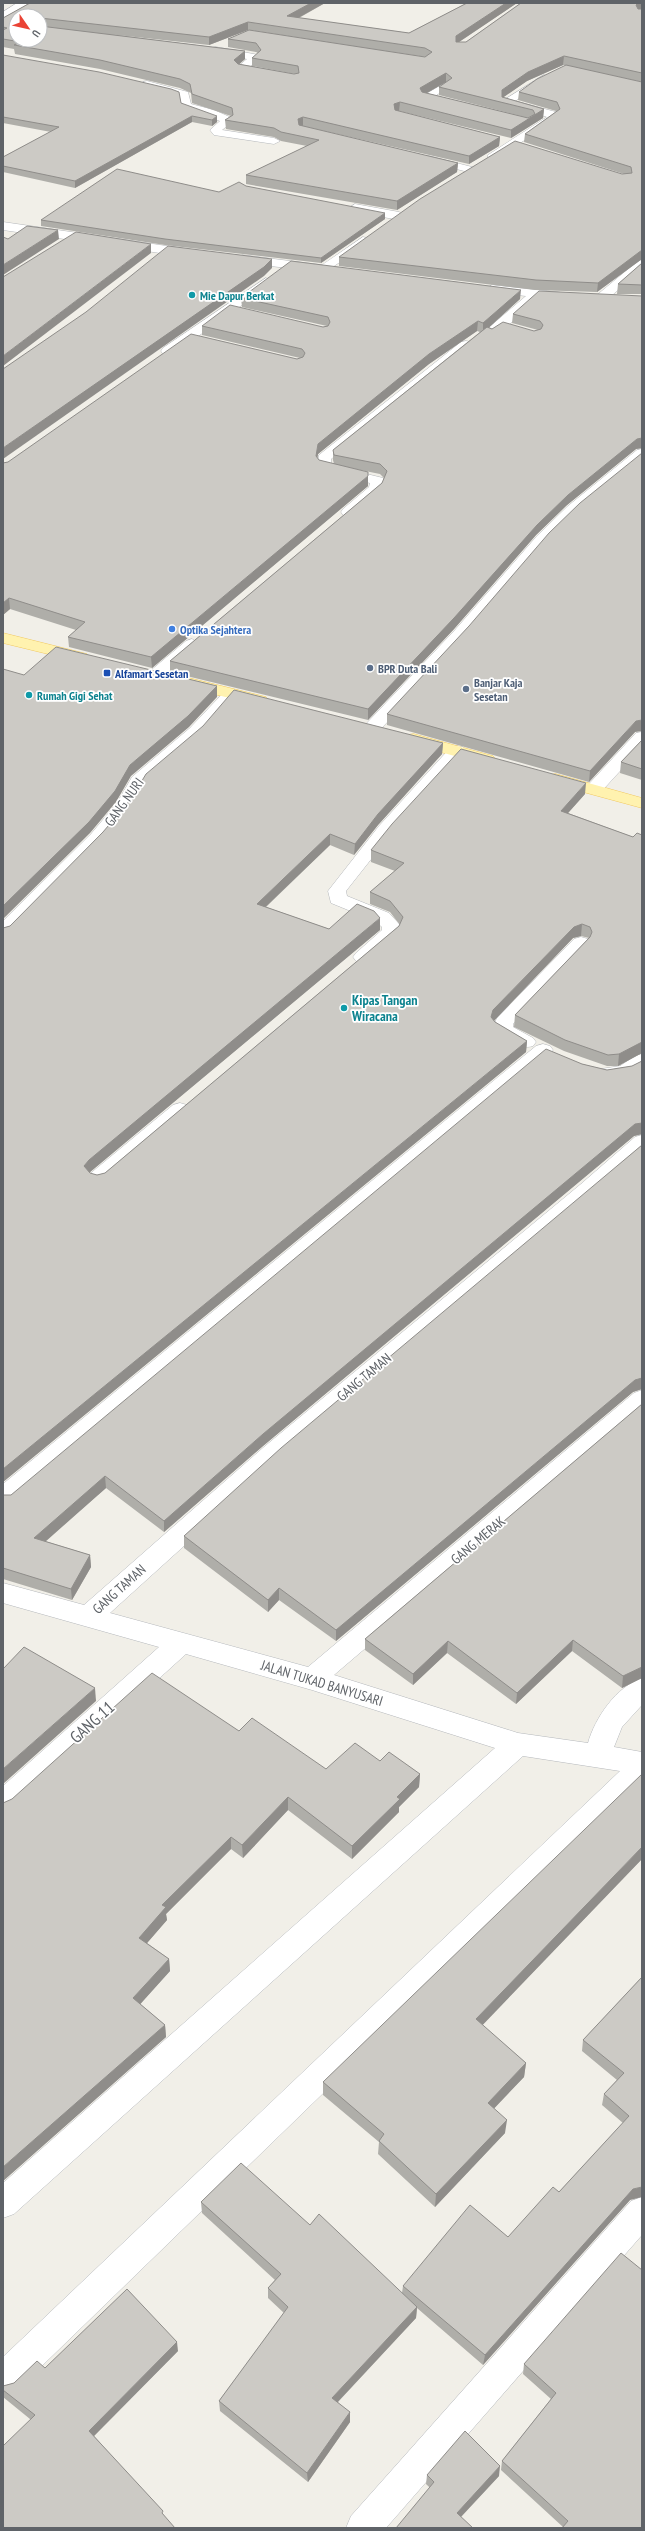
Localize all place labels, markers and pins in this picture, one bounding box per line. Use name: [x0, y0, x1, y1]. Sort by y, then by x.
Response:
place label: Mie Dapur Berkat: [200, 288, 275, 303]
marker: Mie Dapur Berkat: [187, 290, 197, 300]
place label: Optika Sejahtera: [180, 622, 251, 637]
marker: Optika Sejahtera: [167, 624, 177, 634]
place label: BPR Duta Bali: [378, 661, 438, 676]
marker: BPR Duta Bali: [365, 663, 375, 673]
place label: Alfamart Sesetan: [114, 666, 188, 681]
marker: Alfamart Sesetan: [102, 668, 112, 678]
place label: Banjar Kaja Sesetan: [474, 675, 523, 704]
marker: Banjar Kaja Sesetan: [461, 684, 471, 694]
place label: Rumah Gigi Sehat: [37, 688, 113, 703]
marker: Rumah Gigi Sehat: [24, 690, 34, 700]
place label: Kipas Tangan Wiracana: [351, 991, 418, 1025]
marker: Kipas Tangan Wiracana: [339, 1003, 349, 1013]

